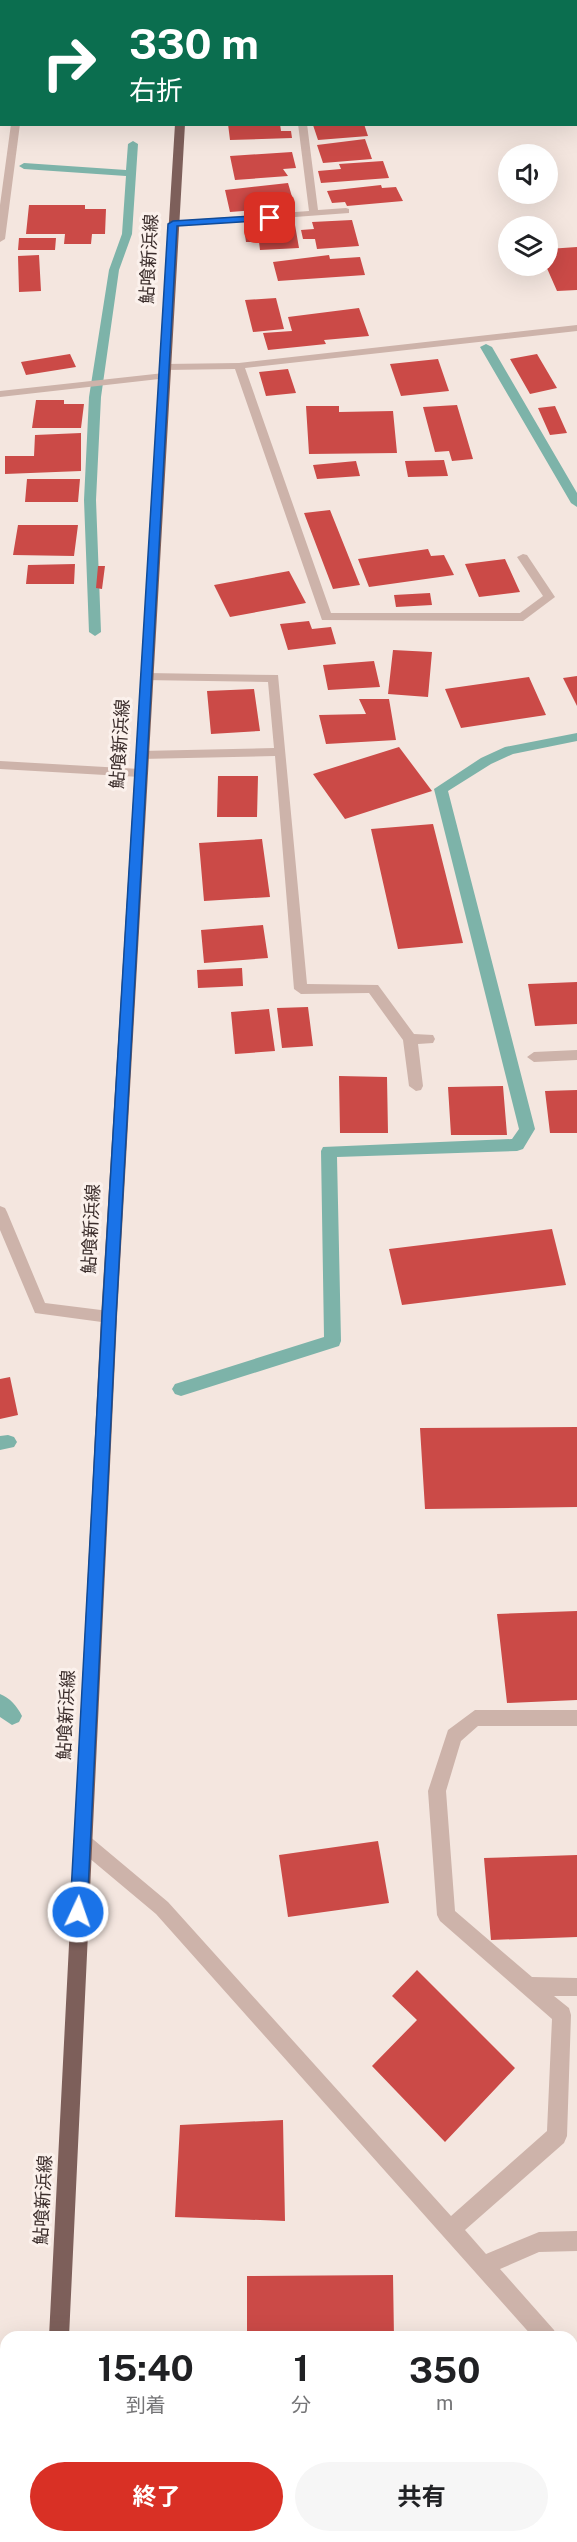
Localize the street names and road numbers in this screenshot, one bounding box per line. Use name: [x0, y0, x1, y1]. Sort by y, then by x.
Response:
street label: 鮎喰新浜線: [136, 213, 161, 304]
street label: 鮎喰新浜線: [106, 698, 133, 790]
street label: 鮎喰新浜線: [78, 1183, 103, 1274]
street label: 鮎喰新浜線: [53, 1669, 78, 1760]
street label: 鮎喰新浜線: [30, 2154, 55, 2245]

